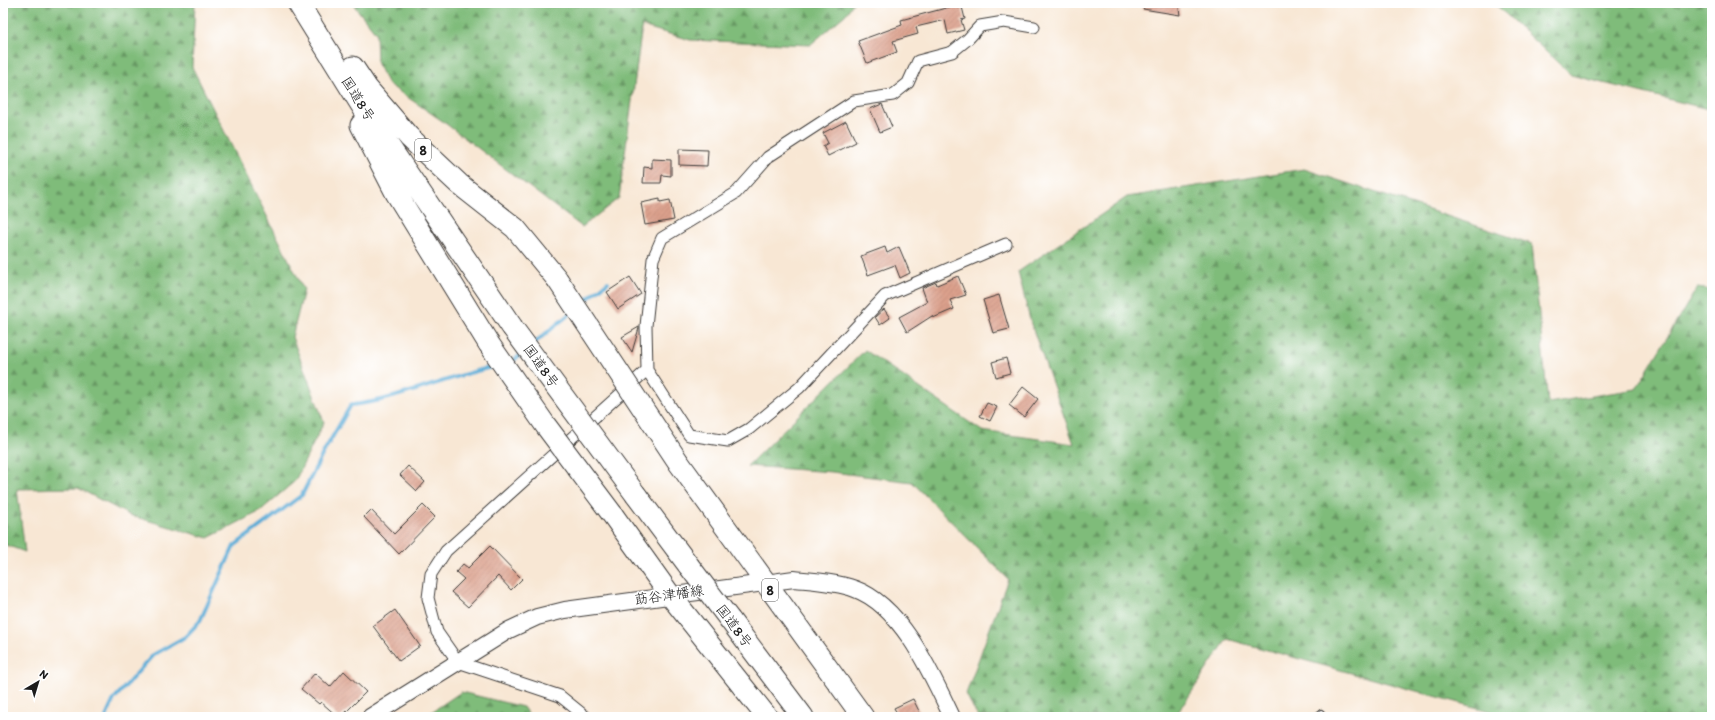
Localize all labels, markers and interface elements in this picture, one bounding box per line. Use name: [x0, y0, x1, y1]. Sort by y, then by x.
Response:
street label: 国道8号: [338, 73, 378, 125]
road number: 8: [415, 139, 431, 161]
street label: 国道8号: [520, 341, 562, 391]
road number: 8: [762, 579, 778, 601]
street label: 莇谷津幡線: [633, 582, 705, 608]
street label: 国道8号: [712, 601, 756, 651]
north arrow: [18, 662, 58, 702]
text: N: [37, 667, 51, 682]

